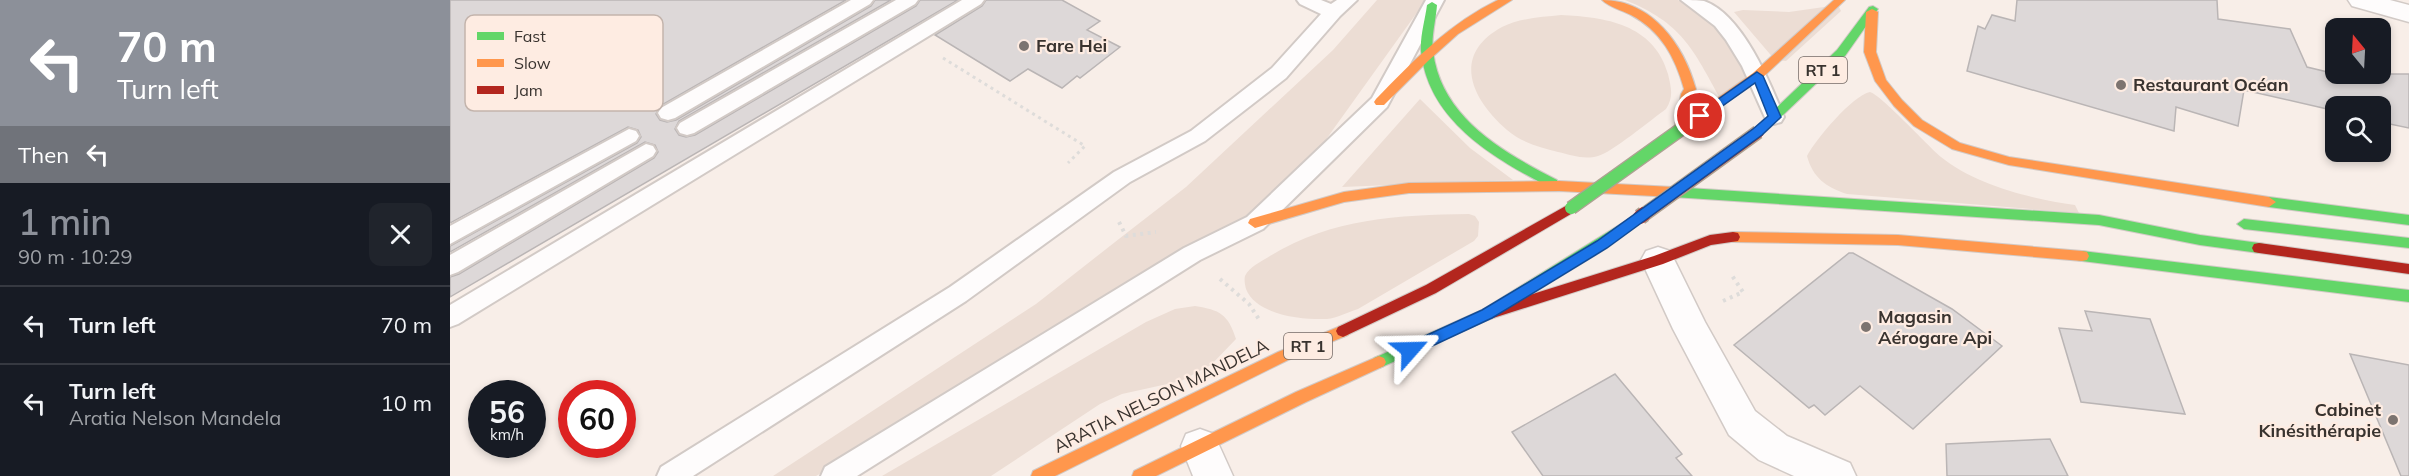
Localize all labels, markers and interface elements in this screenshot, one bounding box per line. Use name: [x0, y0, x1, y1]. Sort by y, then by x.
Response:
legend: [465, 15, 663, 111]
north arrow: [2325, 18, 2391, 84]
map controls: [2325, 18, 2391, 162]
text: 70 m: [117, 20, 217, 73]
icon: left: [18, 24, 96, 102]
text: Fast: [514, 26, 546, 46]
place label: Fare Hei: [1036, 34, 1107, 57]
marker: Fare Hei: [1017, 39, 1031, 53]
text: Slow: [514, 53, 551, 73]
road number: RT 1: [1799, 57, 1847, 83]
text: Turn left: [117, 72, 219, 106]
place label: Restaurant Océan: [2133, 73, 2289, 96]
marker: Restaurant Océan: [2114, 78, 2128, 92]
text: Jam: [514, 80, 543, 100]
pin: [1674, 90, 1725, 141]
button: search: [2325, 96, 2391, 162]
icon: arrive: [1683, 99, 1716, 132]
icon: left: [81, 138, 114, 171]
text: Then: [18, 141, 69, 169]
text: 1 min: [18, 199, 112, 244]
button: close: [369, 203, 432, 266]
text: 90 m · 10:29: [18, 244, 132, 269]
place label: Magasin Aérogare Api: [1878, 305, 1992, 349]
icon: left: [18, 309, 51, 342]
text: Turn left: [69, 311, 156, 339]
text: 70 m: [381, 311, 432, 339]
position arrow: [1378, 318, 1442, 382]
marker: Magasin Aérogare Api: [1859, 320, 1873, 334]
street label: ARATIA NELSON MANDELA: [1049, 333, 1272, 458]
road number: RT 1: [1284, 333, 1332, 359]
text: Turn left: [69, 377, 156, 405]
speed limit sign: 60: [558, 380, 636, 458]
icon: left: [18, 387, 51, 420]
text: 10 m: [381, 389, 432, 417]
text: 56: [489, 393, 525, 431]
place label: Cabinet Kinésithérapie: [2258, 398, 2381, 442]
text: Aratia Nelson Mandela: [69, 405, 281, 430]
marker: Cabinet Kinésithérapie: [2386, 413, 2400, 427]
text: km/h: [490, 425, 524, 444]

